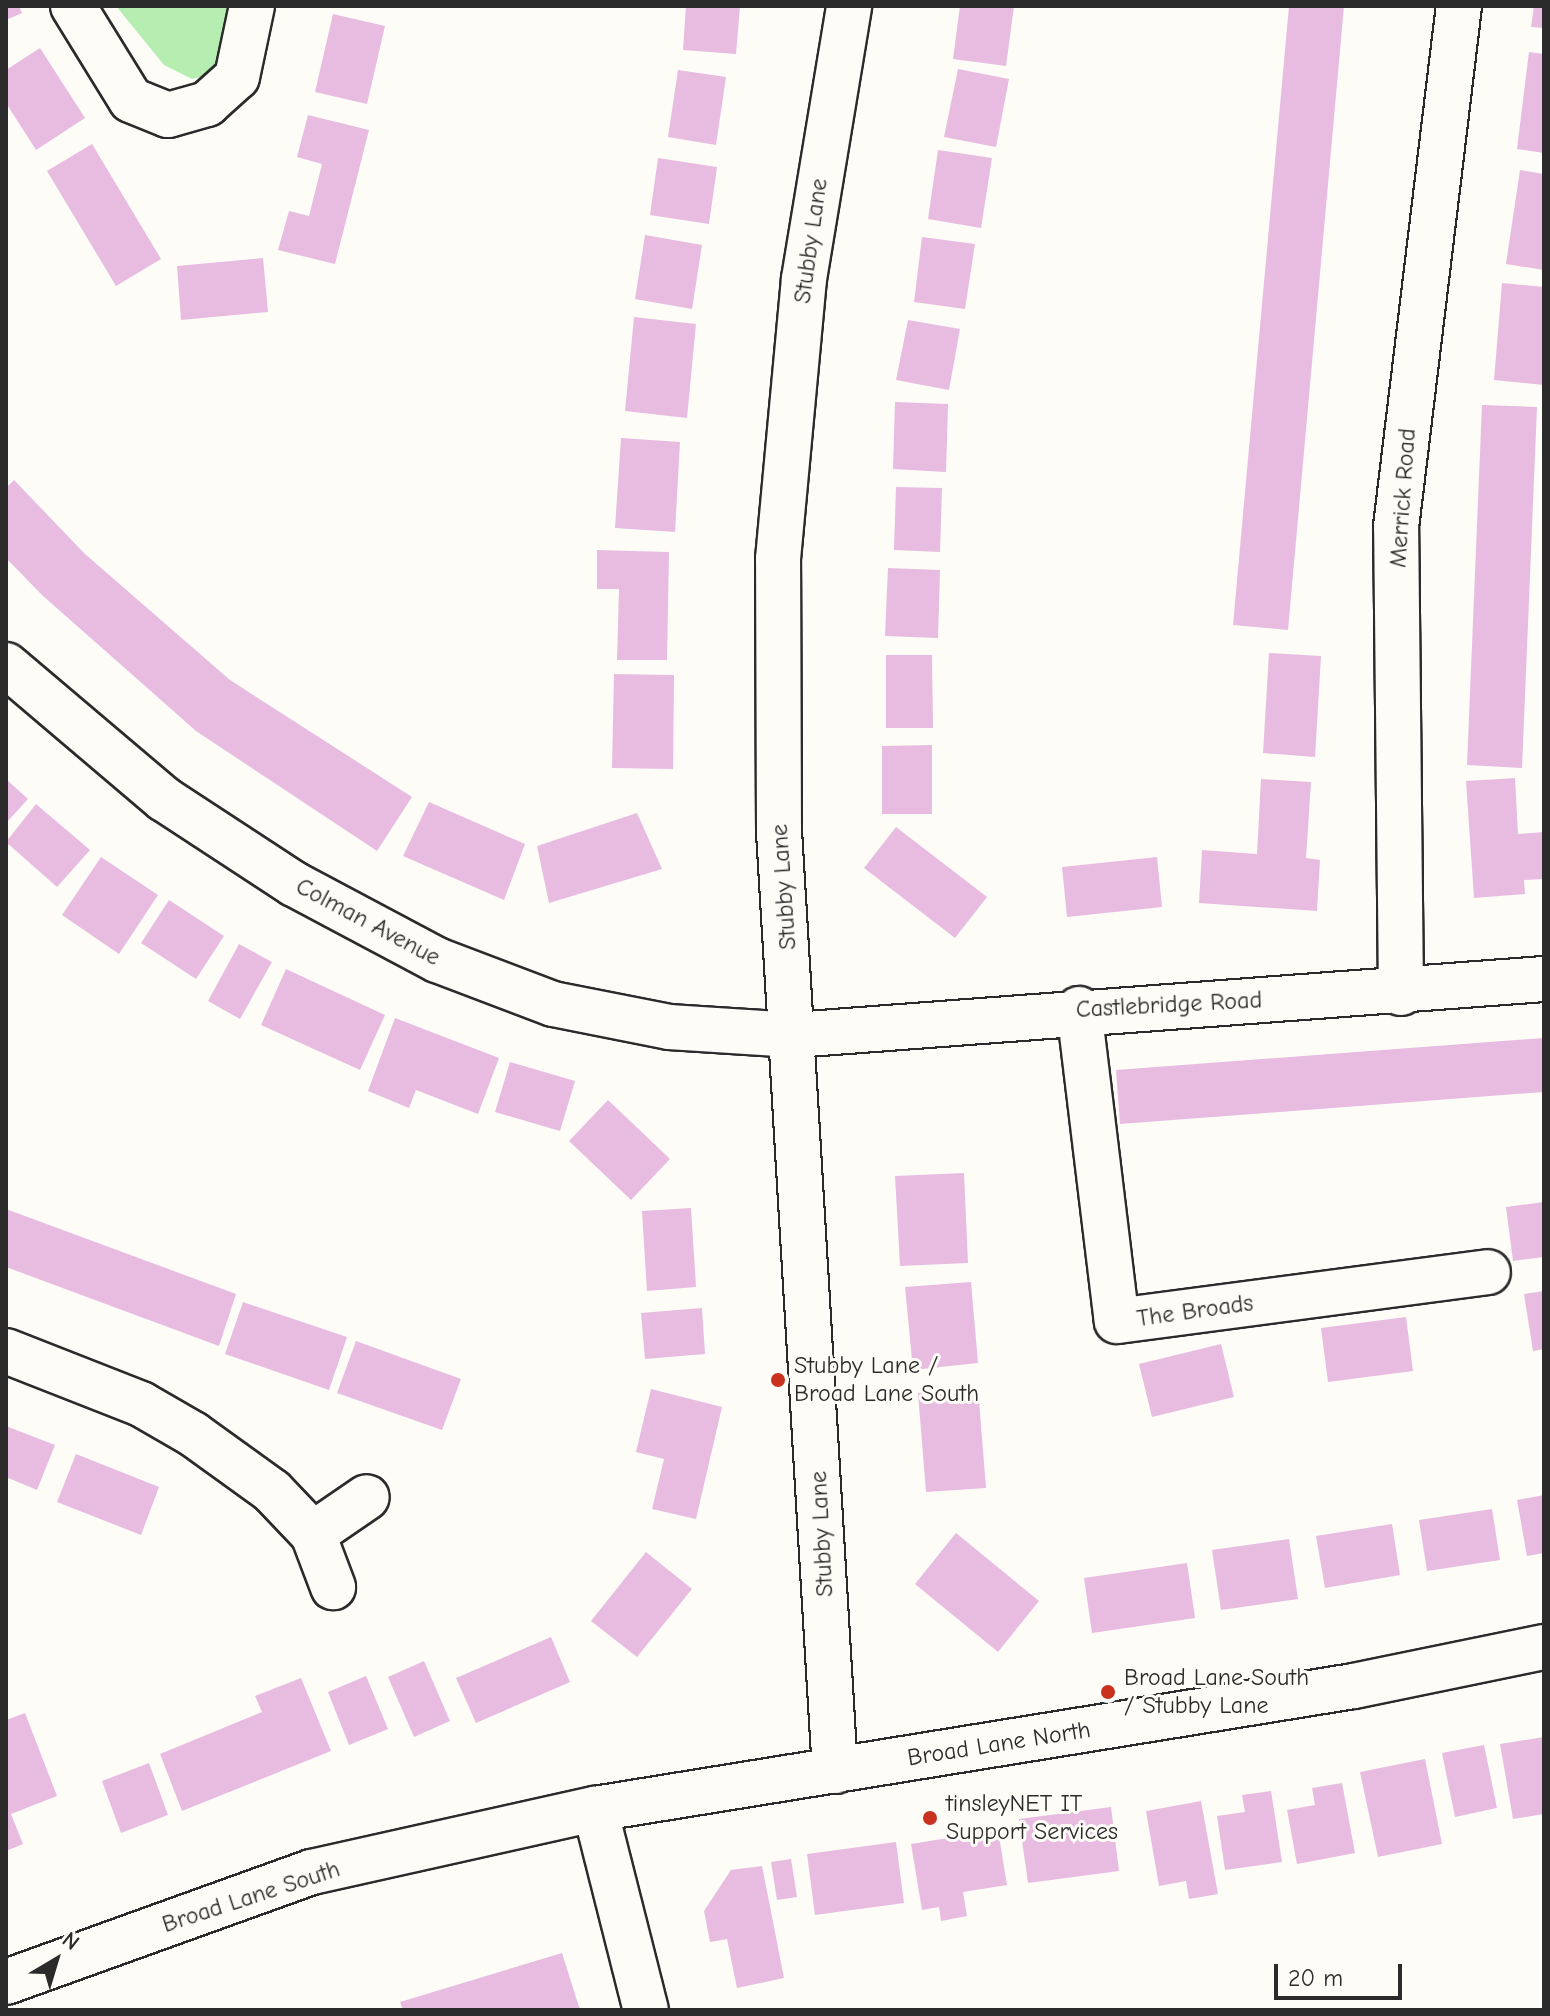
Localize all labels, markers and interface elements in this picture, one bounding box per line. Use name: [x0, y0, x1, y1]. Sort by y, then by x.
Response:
street label: Stubby Lane: [788, 177, 834, 305]
street label: Merrick Road: [1384, 427, 1422, 569]
street label: Stubby Lane: [765, 823, 803, 951]
street label: Colman Avenue: [291, 872, 445, 972]
street label: Castlebridge Road: [1075, 986, 1263, 1024]
street label: The Broads: [1135, 1289, 1255, 1333]
place label: Stubby Lane / Broad Lane South: [794, 1352, 979, 1408]
marker: Stubby Lane / Broad Lane South: [769, 1371, 787, 1389]
street label: Stubby Lane: [804, 1470, 840, 1598]
place label: Broad Lane South / Stubby Lane: [1124, 1664, 1309, 1720]
marker: Broad Lane South / Stubby Lane: [1099, 1683, 1117, 1701]
street label: Broad Lane North: [905, 1715, 1093, 1773]
place label: tinsleyNET IT Support Services: [946, 1790, 1118, 1846]
marker: tinsleyNET IT Support Services: [921, 1809, 939, 1827]
street label: Broad Lane South: [159, 1855, 343, 1939]
north arrow: [16, 1920, 96, 2000]
text: N: [57, 1926, 84, 1956]
scale bar: [1278, 1948, 1406, 1998]
text: 20 m: [1288, 1964, 1343, 1992]

